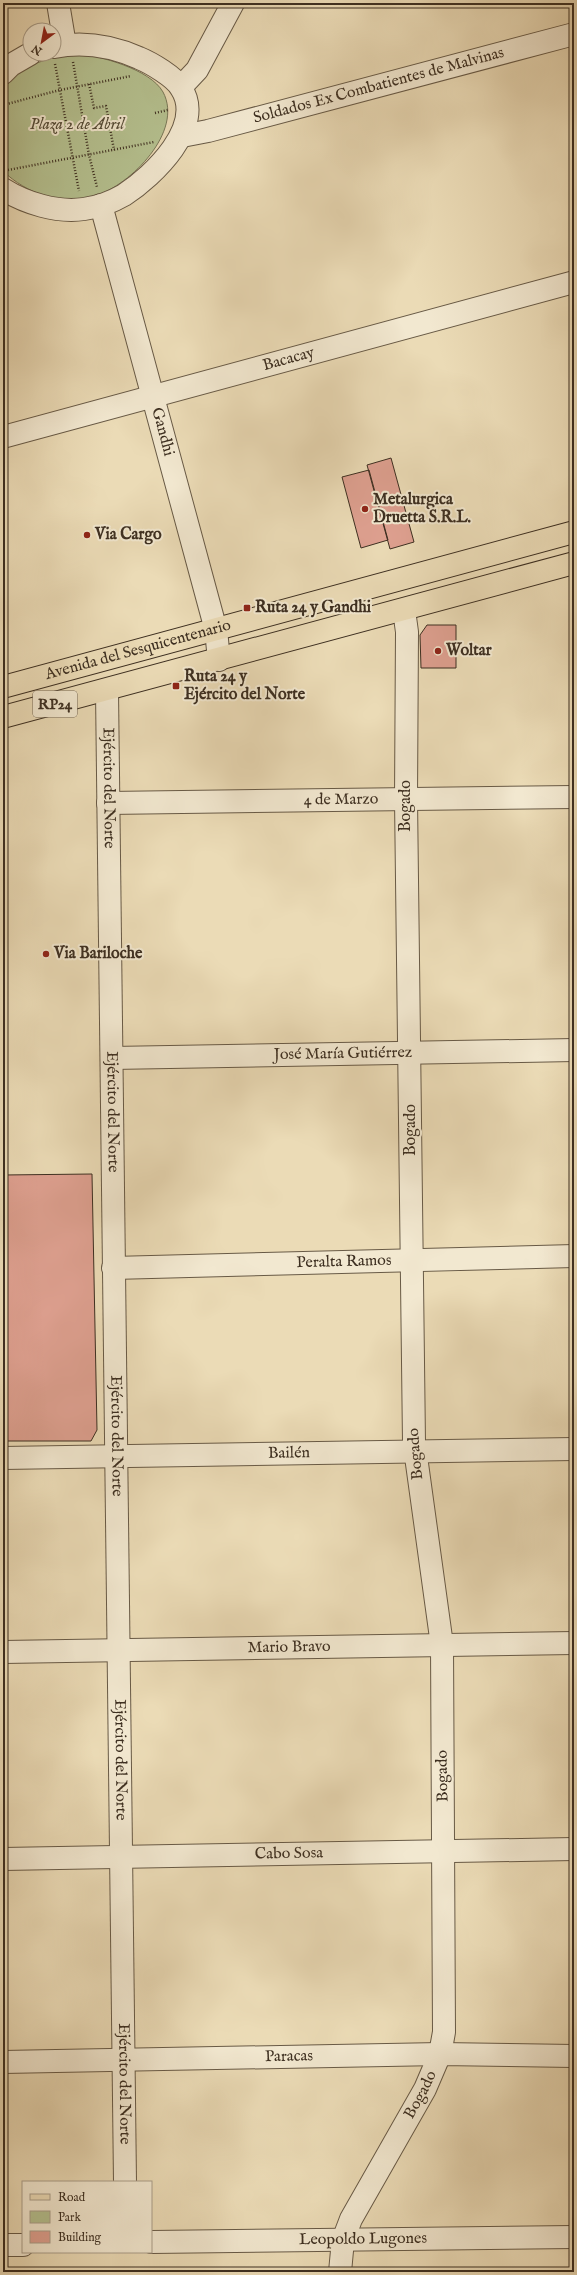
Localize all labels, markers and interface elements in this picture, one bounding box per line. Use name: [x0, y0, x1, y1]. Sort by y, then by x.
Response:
north arrow: [22, 22, 62, 62]
text: N: [29, 41, 46, 59]
street label: Soldados Ex Combatientes de Malvinas: [251, 43, 507, 129]
park label: Plaza 2 de Abril: [30, 115, 126, 135]
street label: Bacacay: [261, 343, 317, 376]
street label: Gandhi: [146, 405, 178, 458]
place label: Metalurgica Druetta S.R.L.: [373, 490, 471, 528]
marker: Metalurgica Druetta S.R.L.: [360, 504, 370, 514]
place label: Via Cargo: [94, 525, 162, 545]
marker: Via Cargo: [82, 530, 92, 540]
place label: Ruta 24 y Gandhi: [255, 598, 372, 618]
marker: Ruta 24 y Gandhi: [242, 603, 252, 613]
street label: Avenida del Sesquicentenario: [42, 615, 234, 685]
place label: Woltar: [445, 641, 492, 661]
marker: Woltar: [433, 646, 443, 656]
place label: Ruta 24 y Ejército del Norte: [184, 667, 306, 705]
marker: Ruta 24 y Ejército del Norte: [171, 681, 181, 691]
road number: RP24: [33, 691, 77, 717]
street label: Ejército del Norte: [97, 727, 119, 849]
street label: Bogado: [396, 780, 416, 832]
street label: 4 de Marzo: [304, 790, 379, 810]
place label: Via Bariloche: [53, 944, 143, 964]
marker: Via Bariloche: [41, 949, 51, 959]
street label: José María Gutiérrez: [272, 1043, 412, 1065]
street label: Ejército del Norte: [101, 1051, 123, 1173]
street label: Bogado: [401, 1104, 421, 1156]
street label: Peralta Ramos: [296, 1251, 392, 1273]
street label: Ejército del Norte: [105, 1375, 127, 1497]
street label: Bogado: [404, 1427, 428, 1481]
street label: Bailén: [268, 1443, 311, 1464]
street label: Mario Bravo: [247, 1637, 331, 1658]
street label: Ejército del Norte: [109, 1699, 131, 1821]
street label: Bogado: [433, 1749, 453, 1802]
street label: Cabo Sosa: [255, 1843, 323, 1865]
street label: Ejército del Norte: [113, 2023, 135, 2145]
street label: Paracas: [265, 2046, 314, 2067]
street label: Bogado: [400, 2067, 442, 2123]
legend: [22, 2181, 152, 2253]
text: Road: [58, 2190, 86, 2205]
text: Park: [58, 2210, 81, 2225]
street label: Leopoldo Lugones: [299, 2229, 428, 2250]
text: Building: [58, 2230, 102, 2245]

